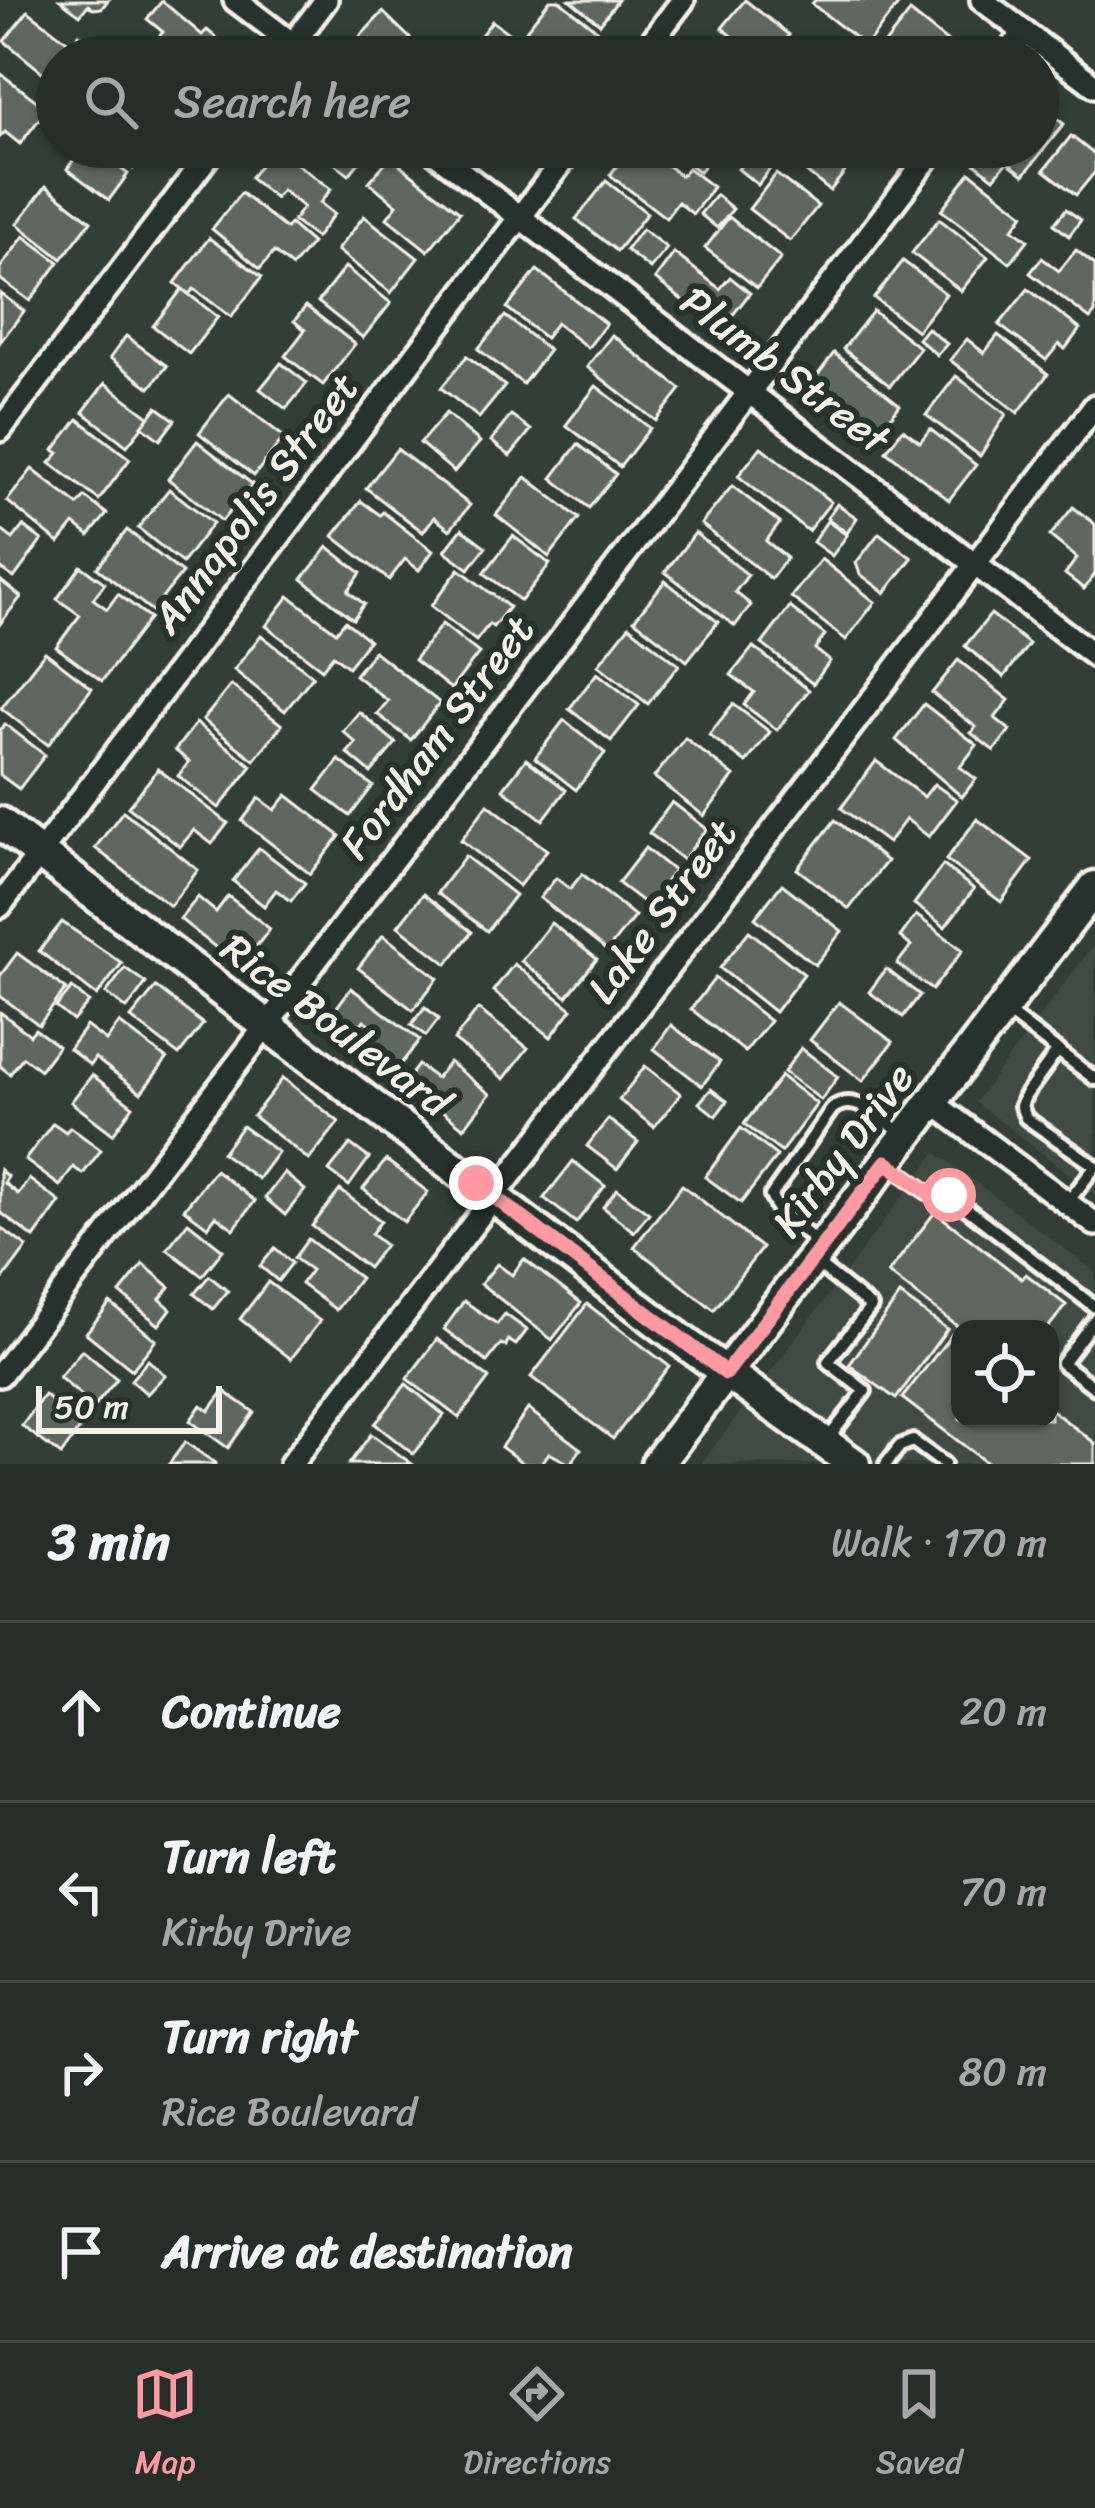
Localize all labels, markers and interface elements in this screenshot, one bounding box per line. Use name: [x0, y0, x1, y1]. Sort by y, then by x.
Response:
search box: [36, 36, 1059, 168]
text: Search here: [174, 62, 411, 142]
icon: search: [78, 69, 144, 135]
street label: Plumb Street: [664, 266, 908, 475]
street label: Annapolis Street: [131, 356, 379, 651]
street label: Fordham Street: [320, 598, 554, 876]
street label: Lake Street: [567, 802, 757, 1020]
street label: Rice Boulevard: [204, 913, 470, 1139]
street label: Kirby Drive: [752, 1046, 934, 1254]
route end: [449, 1156, 503, 1210]
route start: [922, 1168, 976, 1222]
map controls: [951, 1320, 1059, 1428]
button: locate: [951, 1320, 1059, 1428]
text: 50 m: [54, 1378, 129, 1436]
scale bar: [36, 1380, 222, 1433]
text: 3 min: [48, 1497, 170, 1587]
text: Walk · 170 m: [831, 1508, 1047, 1577]
text: Continue: [162, 1672, 341, 1752]
text: 20 m: [960, 1677, 1047, 1746]
icon: ahead: [48, 1679, 114, 1745]
text: Turn left: [162, 1817, 335, 1897]
text: 70 m: [960, 1857, 1047, 1926]
icon: left: [48, 1859, 114, 1925]
text: Kirby Drive: [162, 1897, 352, 1966]
text: Turn right: [162, 1997, 357, 2077]
text: 80 m: [959, 2037, 1047, 2106]
icon: right: [48, 2039, 114, 2105]
text: Rice Boulevard: [162, 2077, 417, 2146]
text: Arrive at destination: [162, 2212, 572, 2292]
icon: arrive: [48, 2219, 114, 2285]
tab: Map: [132, 2361, 198, 2491]
tab: Directions: [463, 2361, 611, 2491]
tab: Saved: [876, 2361, 963, 2491]

